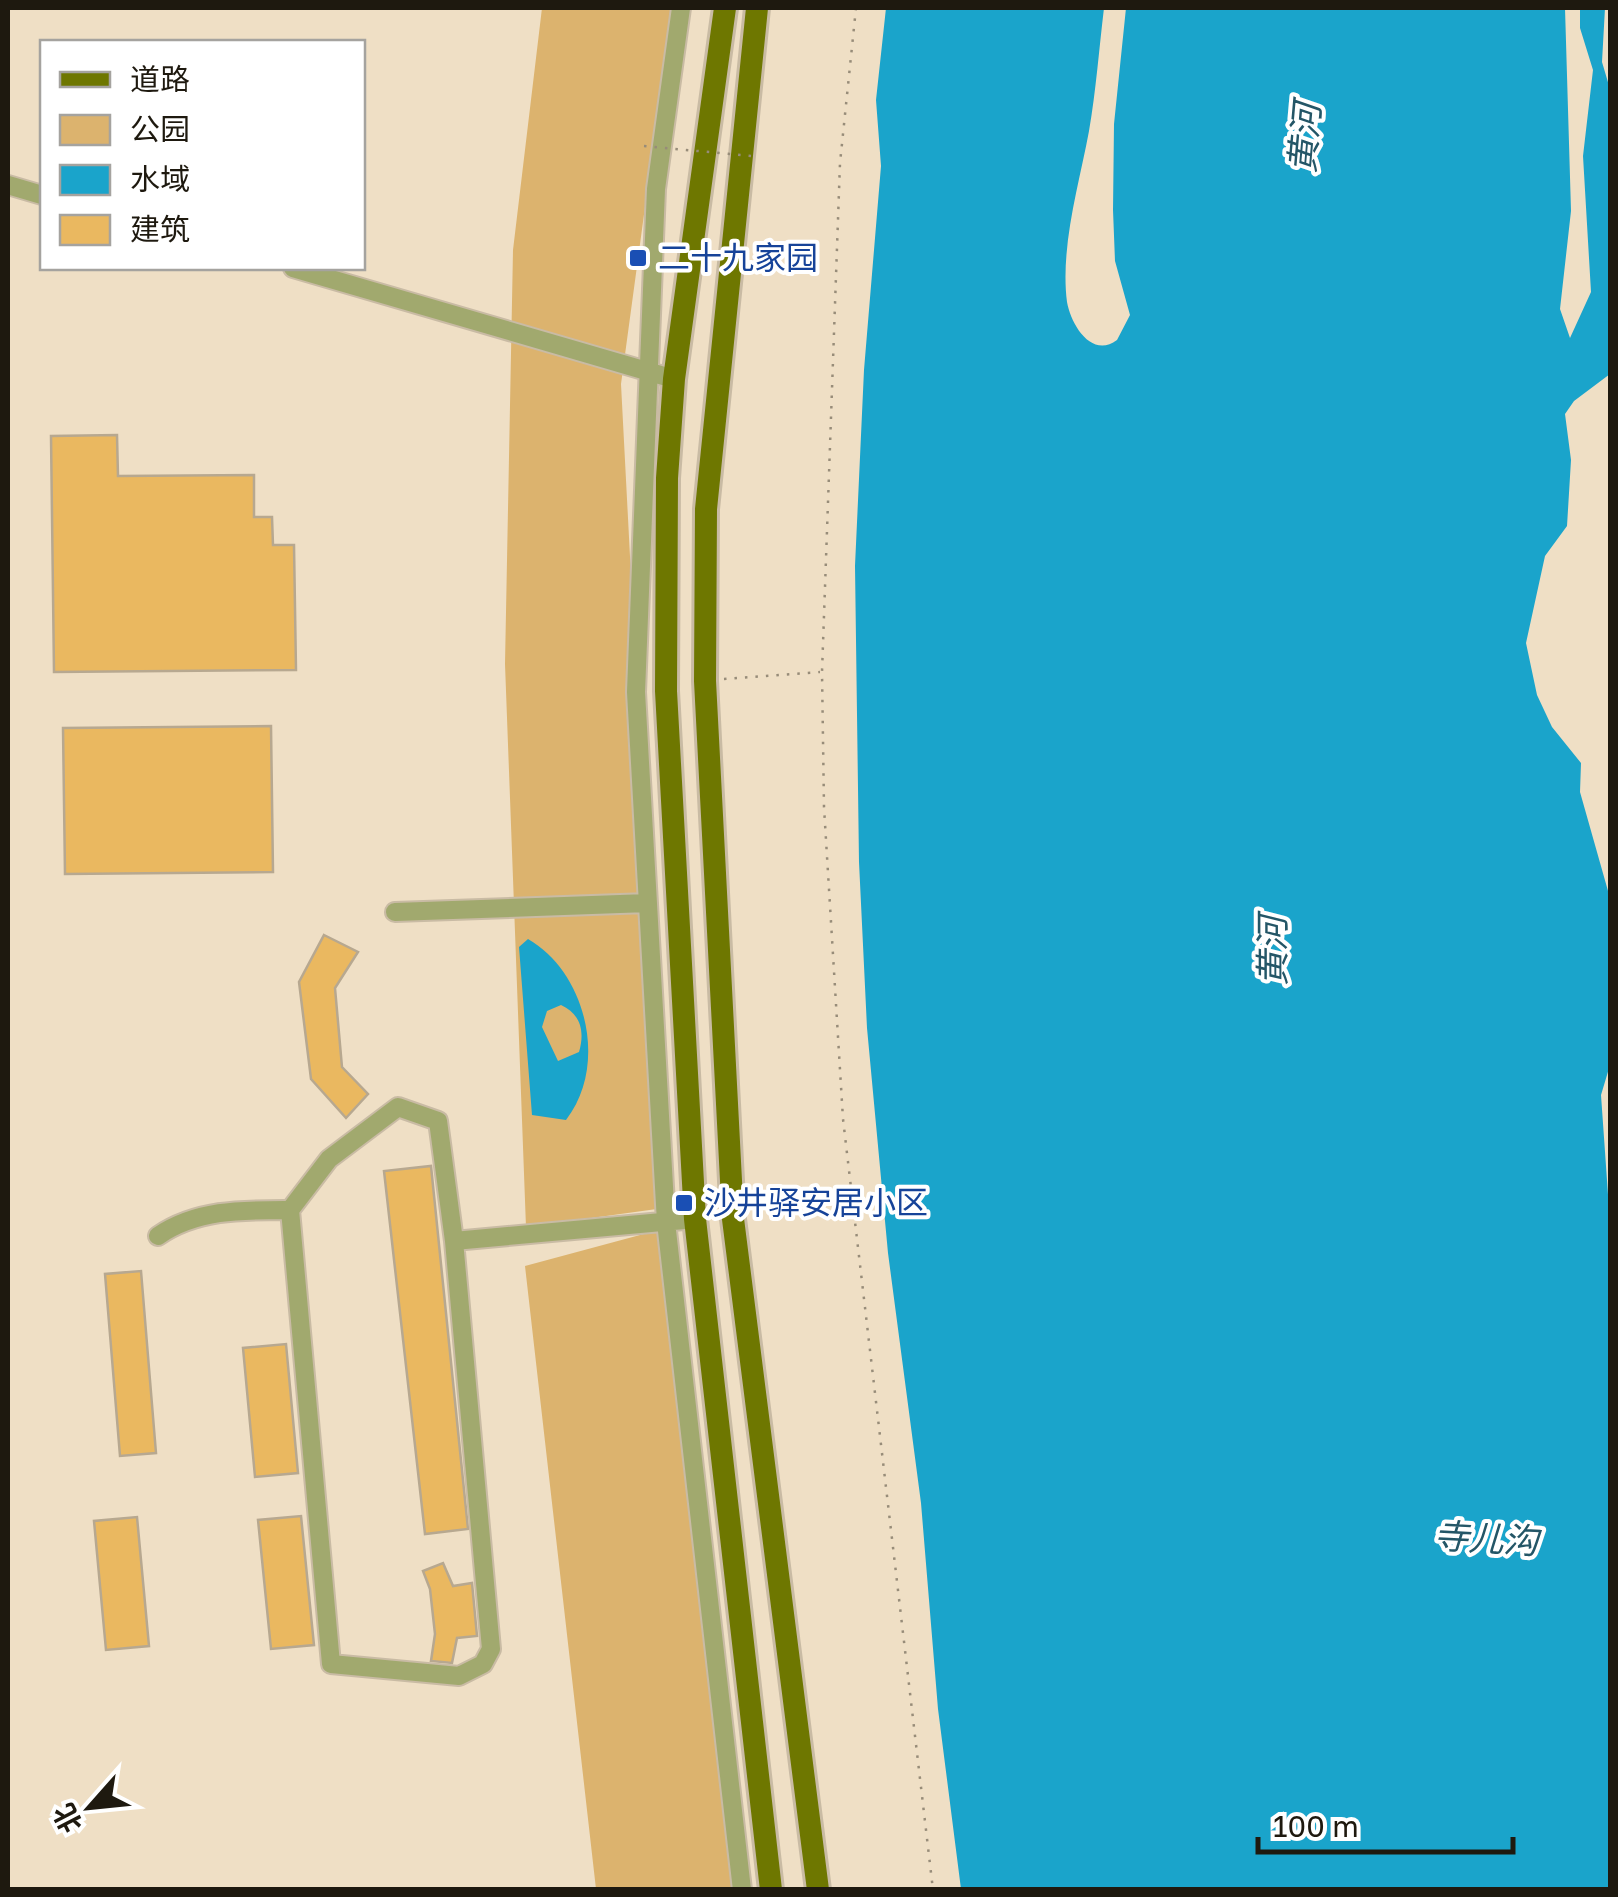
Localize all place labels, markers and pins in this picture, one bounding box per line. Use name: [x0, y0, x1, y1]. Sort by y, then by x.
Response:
place label: 二十九家园: [658, 238, 818, 276]
marker: 二十九家园: [627, 247, 649, 269]
place label: 沙井驿安居小区: [704, 1183, 928, 1221]
marker: 沙井驿安居小区: [673, 1192, 695, 1214]

